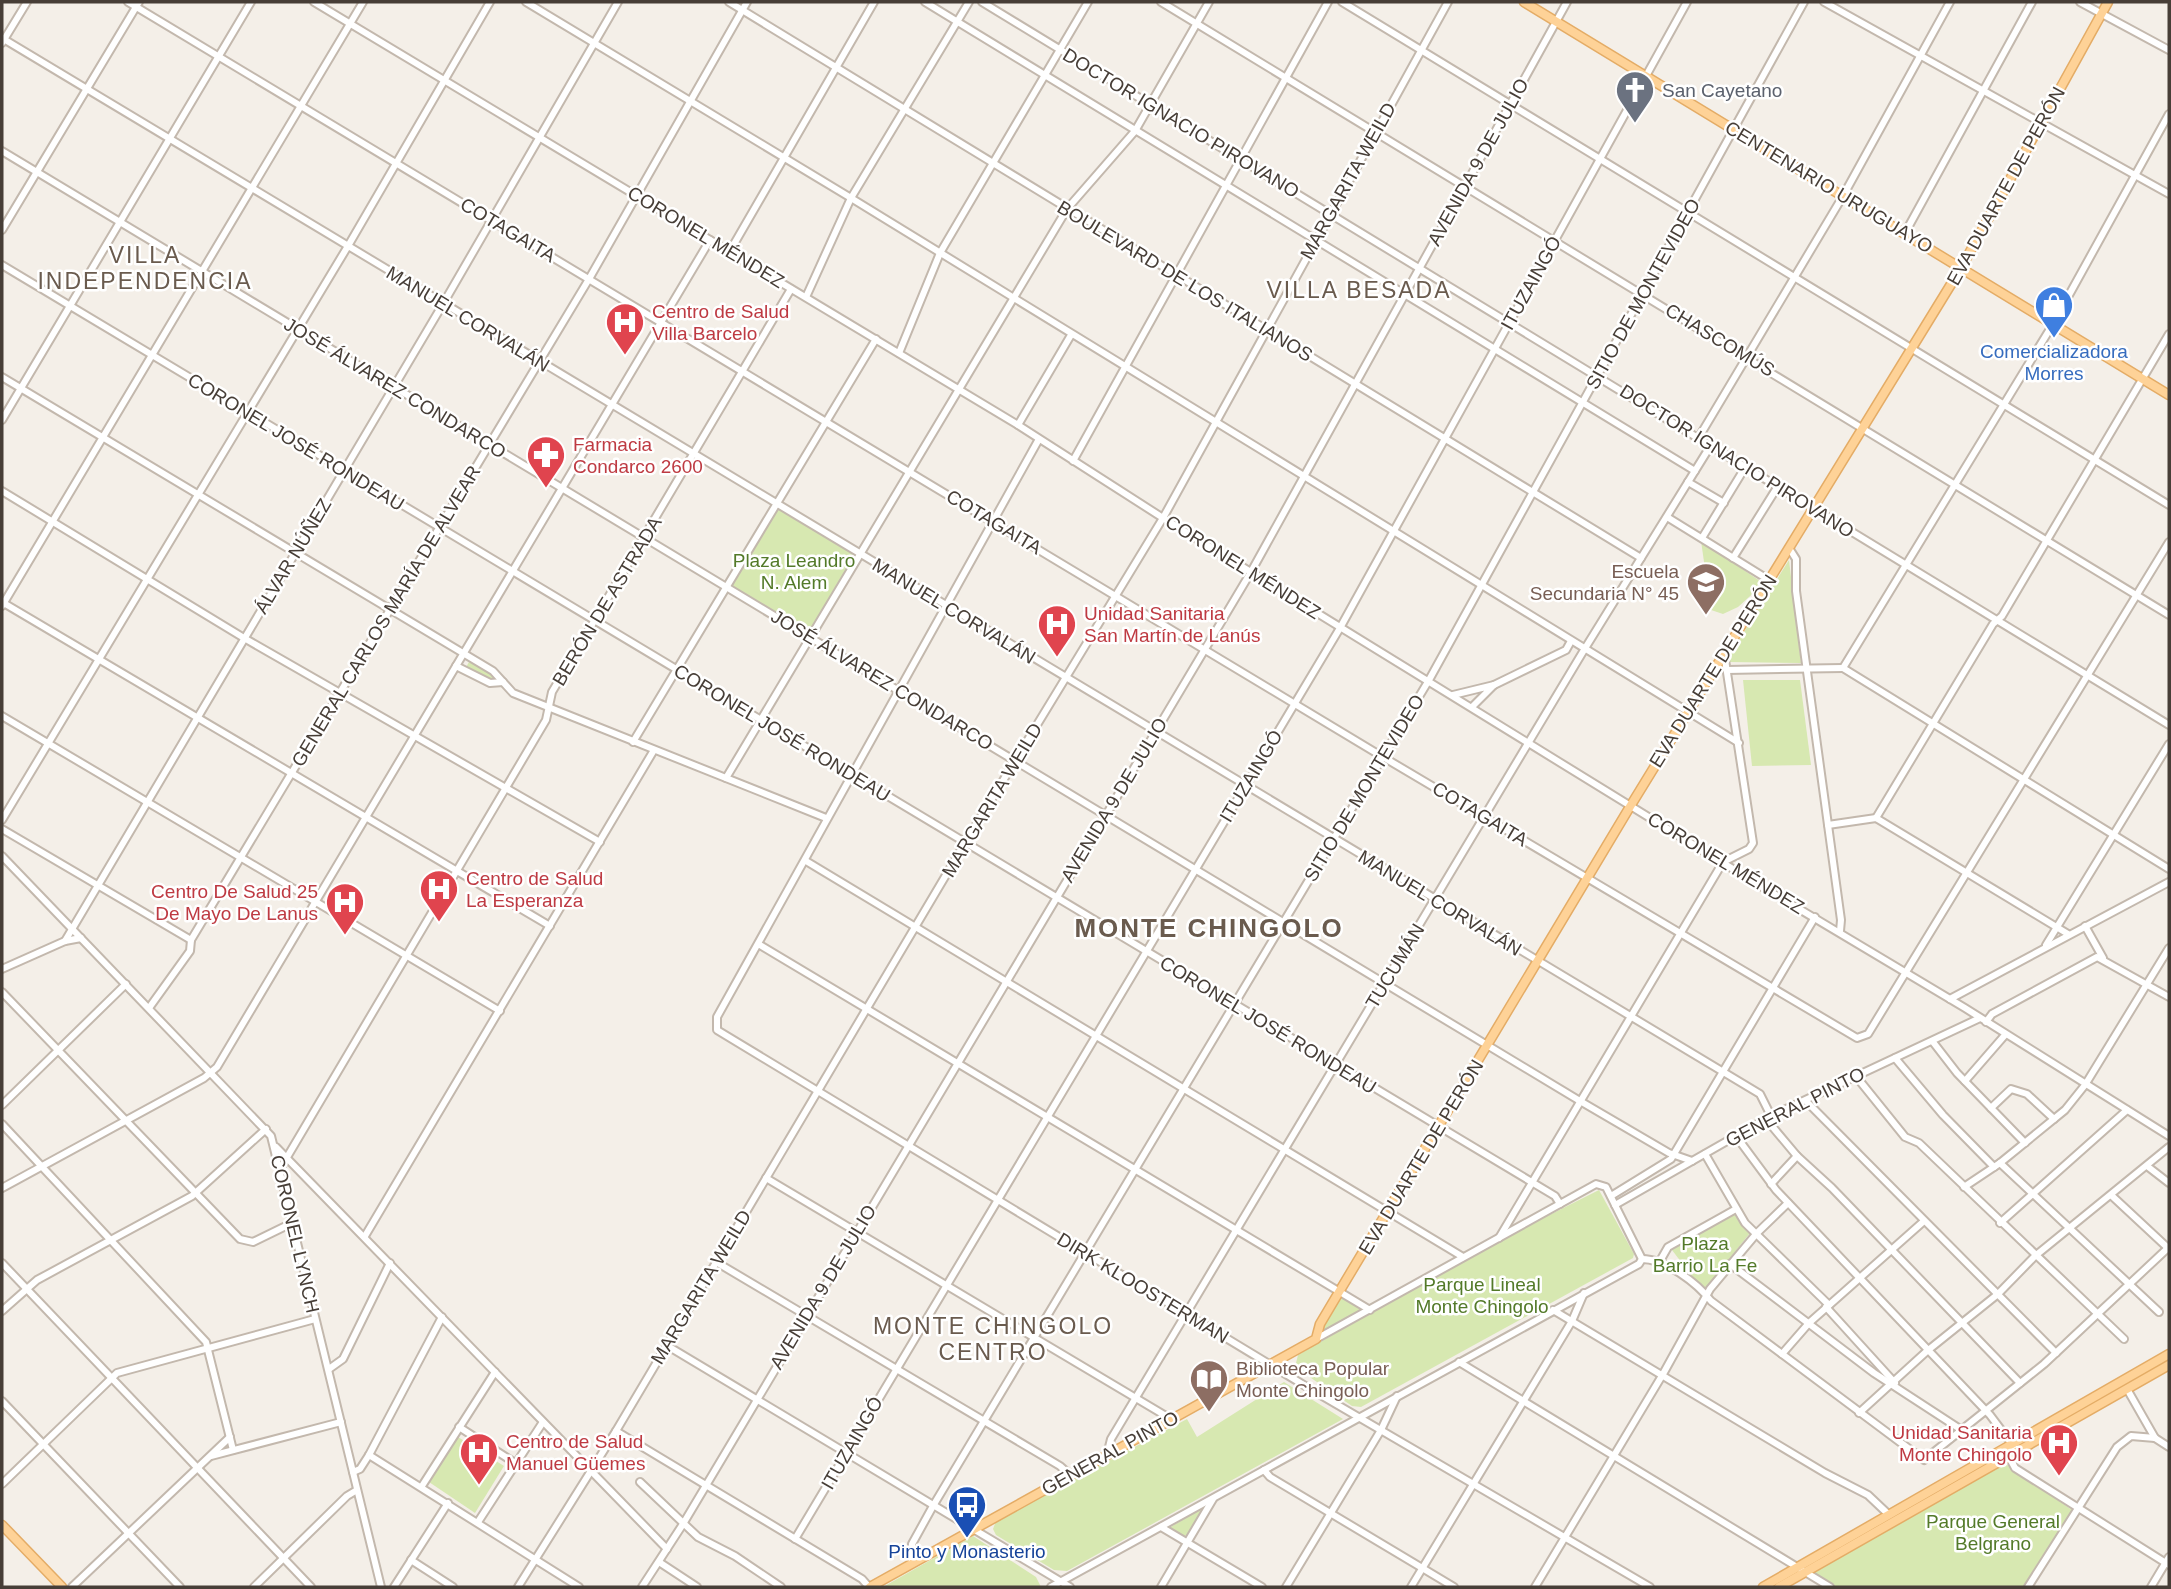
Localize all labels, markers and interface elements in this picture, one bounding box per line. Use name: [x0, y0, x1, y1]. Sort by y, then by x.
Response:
street label: DOCTOR IGNACIO PIROVANO: [1059, 44, 1303, 202]
church icon: San Cayetano: [1614, 69, 1656, 124]
street label: AVENIDA 9 DE JULIO: [1423, 75, 1533, 249]
place label: San Cayetano: [1662, 80, 1782, 101]
street label: EVA DUARTE DE PERÓN: [1943, 83, 2069, 289]
street label: MARGARITA WEILD: [1296, 99, 1400, 263]
street label: CENTENARIO URUGUAYO: [1721, 117, 1937, 257]
street label: CORONEL MÉNDEZ: [624, 182, 788, 292]
street label: COTAGAITA: [457, 193, 560, 267]
street label: SITIO DE MONTEVIDEO: [1582, 195, 1704, 393]
street label: BOULEVARD DE LOS ITALIANOS: [1054, 196, 1316, 366]
street label: ITUZAINGÓ: [1497, 233, 1565, 333]
district label: VILLA INDEPENDENCIA: [37, 242, 253, 294]
street label: MANUEL CORVALÁN: [383, 262, 553, 376]
district label: VILLA BESADA: [1266, 277, 1452, 303]
shop icon: Comercializadora Morres: [2033, 284, 2075, 339]
street label: CHASCOMÚS: [1662, 299, 1778, 381]
hospital icon: Centro de Salud Villa Barcelo: [604, 301, 646, 356]
place label: Centro de Salud Villa Barcelo: [652, 301, 789, 344]
street label: JOSÉ ÁLVAREZ CONDARCO: [280, 313, 510, 463]
place label: Comercializadora Morres: [1980, 341, 2128, 384]
street label: CORONEL JOSÉ RONDEAU: [184, 369, 408, 515]
street label: DOCTOR IGNACIO PIROVANO: [1616, 380, 1858, 542]
pharmacy icon: Farmacia Condarco 2600: [525, 434, 567, 489]
place label: Farmacia Condarco 2600: [573, 434, 703, 477]
street label: GENERAL CARLOS MARÍA DE ALVEAR: [288, 462, 484, 770]
street label: COTAGAITA: [943, 485, 1046, 559]
street label: ÁLVAR NÚÑEZ: [250, 494, 336, 617]
street label: CORONEL MÉNDEZ: [1162, 511, 1325, 623]
street label: BERÓN DE ASTRADA: [548, 513, 666, 689]
park label: Plaza Leandro N. Alem: [733, 550, 855, 593]
street label: MANUEL CORVALÁN: [869, 554, 1039, 668]
place label: Escuela Secundaria N° 45: [1530, 561, 1679, 604]
school or university icon: Escuela Secundaria N° 45: [1685, 561, 1727, 616]
street label: EVA DUARTE DE PERÓN: [1645, 571, 1781, 771]
hospital icon: Unidad Sanitaria San Martín de Lanús: [1036, 603, 1078, 658]
place label: Unidad Sanitaria San Martín de Lanús: [1084, 603, 1260, 646]
street label: JOSÉ ÁLVAREZ CONDARCO: [767, 605, 997, 755]
street label: CORONEL JOSÉ RONDEAU: [670, 660, 894, 806]
street label: SITIO DE MONTEVIDEO: [1300, 691, 1428, 885]
street label: AVENIDA 9 DE JULIO: [1057, 714, 1171, 886]
street label: MARGARITA WEILD: [938, 719, 1046, 881]
street label: ITUZAINGÓ: [1215, 726, 1287, 826]
street label: COTAGAITA: [1429, 777, 1532, 851]
street label: CORONEL MÉNDEZ: [1644, 808, 1808, 918]
street label: MANUEL CORVALÁN: [1355, 846, 1525, 960]
hospital icon: Centro de Salud La Esperanza: [418, 868, 460, 923]
place label: Centro de Salud La Esperanza: [466, 868, 603, 911]
place label: Centro De Salud 25 De Mayo De Lanus: [151, 881, 318, 924]
hospital icon: Centro De Salud 25 De Mayo De Lanus: [324, 881, 366, 936]
district label: MONTE CHINGOLO: [1074, 913, 1344, 943]
street label: TUCUMÁN: [1362, 920, 1428, 1012]
street label: CORONEL JOSÉ RONDEAU: [1156, 952, 1380, 1098]
street label: EVA DUARTE DE PERÓN: [1355, 1056, 1487, 1258]
street label: GENERAL PINTO: [1722, 1063, 1868, 1151]
street label: CORONEL LYNCH: [267, 1153, 323, 1315]
street label: AVENIDA 9 DE JULIO: [766, 1201, 880, 1373]
street label: MARGARITA WEILD: [647, 1206, 755, 1368]
street label: DIRK KLOOSTERMAN: [1053, 1228, 1233, 1348]
park label: Plaza Barrio La Fe: [1653, 1233, 1757, 1276]
park label: Parque Lineal Monte Chingolo: [1415, 1274, 1549, 1317]
district label: MONTE CHINGOLO CENTRO: [873, 1313, 1113, 1365]
library icon: Biblioteca Popular Monte Chingolo: [1188, 1358, 1230, 1413]
place label: Biblioteca Popular Monte Chingolo: [1236, 1358, 1390, 1401]
street label: ITUZAINGÓ: [817, 1393, 887, 1493]
street label: GENERAL PINTO: [1038, 1407, 1182, 1499]
place label: Unidad Sanitaria Monte Chingolo: [1892, 1422, 2032, 1465]
hospital icon: Unidad Sanitaria Monte Chingolo: [2038, 1422, 2080, 1477]
hospital icon: Centro de Salud Manuel Güemes: [458, 1431, 500, 1486]
place label: Centro de Salud Manuel Güemes: [506, 1431, 645, 1474]
bus stop icon: Pinto y Monasterio: [946, 1484, 988, 1539]
park label: Parque General Belgrano: [1926, 1511, 2060, 1554]
place label: Pinto y Monasterio: [888, 1541, 1046, 1562]

